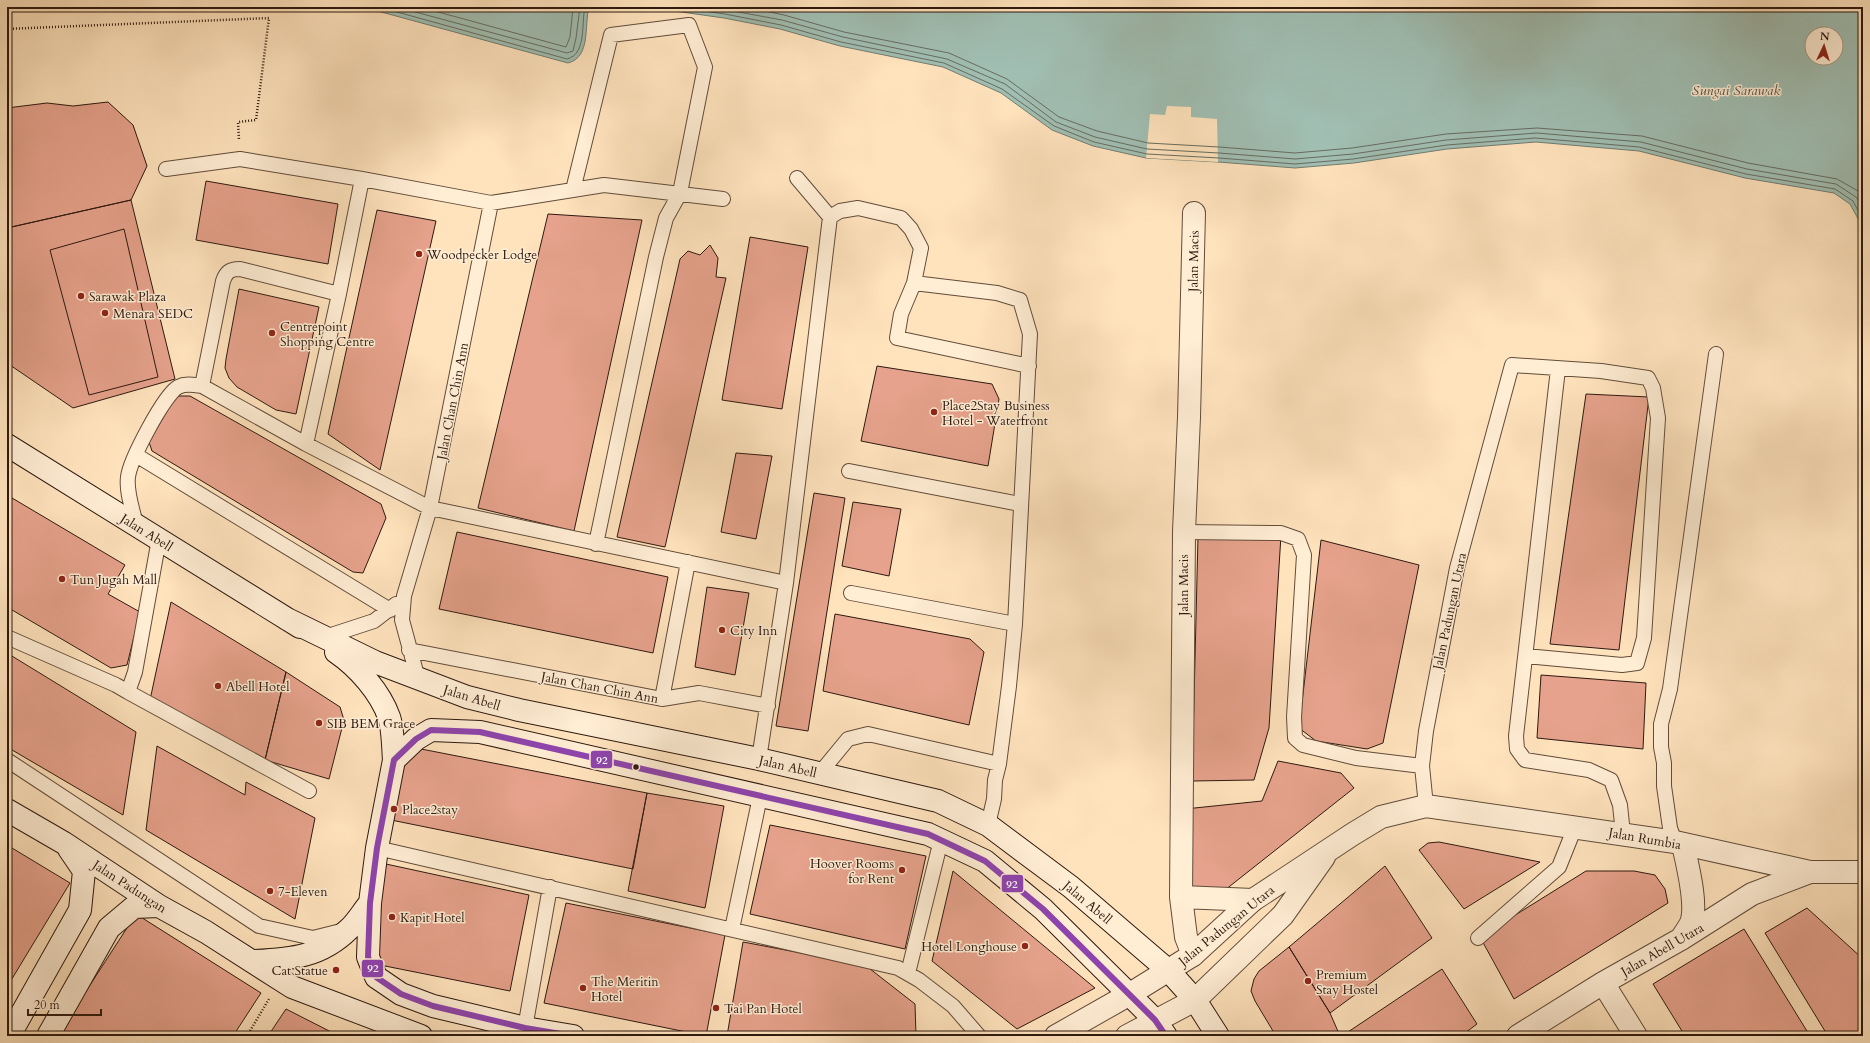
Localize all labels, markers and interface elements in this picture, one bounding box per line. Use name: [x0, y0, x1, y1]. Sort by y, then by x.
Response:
north arrow: [1804, 26, 1844, 66]
text: N: [1819, 29, 1830, 44]
water label: Sungai Sarawak: [1692, 81, 1780, 100]
street label: Jalan Macis: [1184, 230, 1204, 294]
place label: Woodpecker Lodge: [426, 246, 537, 264]
marker: Woodpecker Lodge: [414, 249, 424, 259]
place label: Sarawak Plaza: [89, 288, 166, 306]
marker: Sarawak Plaza: [76, 291, 86, 301]
place label: Menara SEDC: [113, 305, 193, 323]
marker: Menara SEDC: [100, 308, 110, 318]
place label: Centrepoint Shopping Centre: [280, 318, 374, 351]
marker: Centrepoint Shopping Centre: [267, 328, 277, 338]
street label: Jalan Chan Chin Ann: [432, 340, 473, 463]
place label: Place2Stay Business Hotel - Waterfront: [942, 397, 1050, 430]
marker: Place2Stay Business Hotel - Waterfront: [929, 407, 939, 417]
street label: Jalan Abell: [115, 509, 177, 556]
street label: Jalan Padungan Utara: [1428, 551, 1471, 673]
street label: Jalan Macis: [1175, 554, 1193, 618]
place label: Tun Jugah Mall: [70, 571, 158, 589]
marker: Tun Jugah Mall: [57, 574, 67, 584]
place label: City Inn: [730, 622, 778, 640]
marker: City Inn: [717, 625, 727, 635]
street label: Jalan Chan Chin Ann: [538, 667, 661, 708]
place label: Abell Hotel: [226, 678, 290, 696]
street label: Jalan Abell: [439, 680, 503, 715]
marker: Abell Hotel: [213, 681, 223, 691]
place label: SIB BEM Grace: [327, 715, 415, 733]
marker: SIB BEM Grace: [314, 718, 324, 728]
line badge: 92: [590, 750, 613, 769]
street label: Jalan Abell: [755, 751, 819, 782]
text: 92: [596, 753, 608, 768]
unlabelled marker: [631, 762, 641, 772]
place label: Place2stay: [402, 801, 458, 819]
marker: Place2stay: [389, 804, 399, 814]
street label: Jalan Rumbia: [1605, 823, 1683, 854]
street label: Jalan Padungan: [87, 855, 170, 918]
place label: Hoover Rooms for Rent: [810, 855, 894, 888]
marker: Hoover Rooms for Rent: [897, 865, 907, 875]
line badge: 92: [1001, 874, 1024, 893]
street label: Jalan Abell: [1058, 876, 1116, 929]
text: 92: [1006, 877, 1018, 892]
street label: Jalan Padungan Utara: [1173, 881, 1279, 971]
place label: 7-Eleven: [278, 883, 328, 901]
marker: 7-Eleven: [265, 886, 275, 896]
place label: Kapit Hotel: [400, 909, 465, 927]
marker: Kapit Hotel: [387, 912, 397, 922]
street label: Jalan Abell Utara: [1616, 919, 1707, 982]
place label: Hotel Longhouse: [921, 938, 1017, 956]
marker: Hotel Longhouse: [1020, 941, 1030, 951]
line badge: 92: [361, 959, 384, 978]
text: 92: [367, 961, 379, 976]
place label: Cat Statue: [271, 962, 328, 980]
marker: Cat Statue: [331, 965, 341, 975]
place label: Premium Stay Hostel: [1316, 966, 1379, 999]
place label: The Meritin Hotel: [591, 973, 659, 1006]
marker: Premium Stay Hostel: [1303, 976, 1313, 986]
marker: The Meritin Hotel: [578, 983, 588, 993]
scale bar: [28, 991, 101, 1017]
text: 20 m: [34, 997, 61, 1013]
place label: Tai Pan Hotel: [724, 1000, 802, 1018]
marker: Tai Pan Hotel: [711, 1003, 721, 1013]

